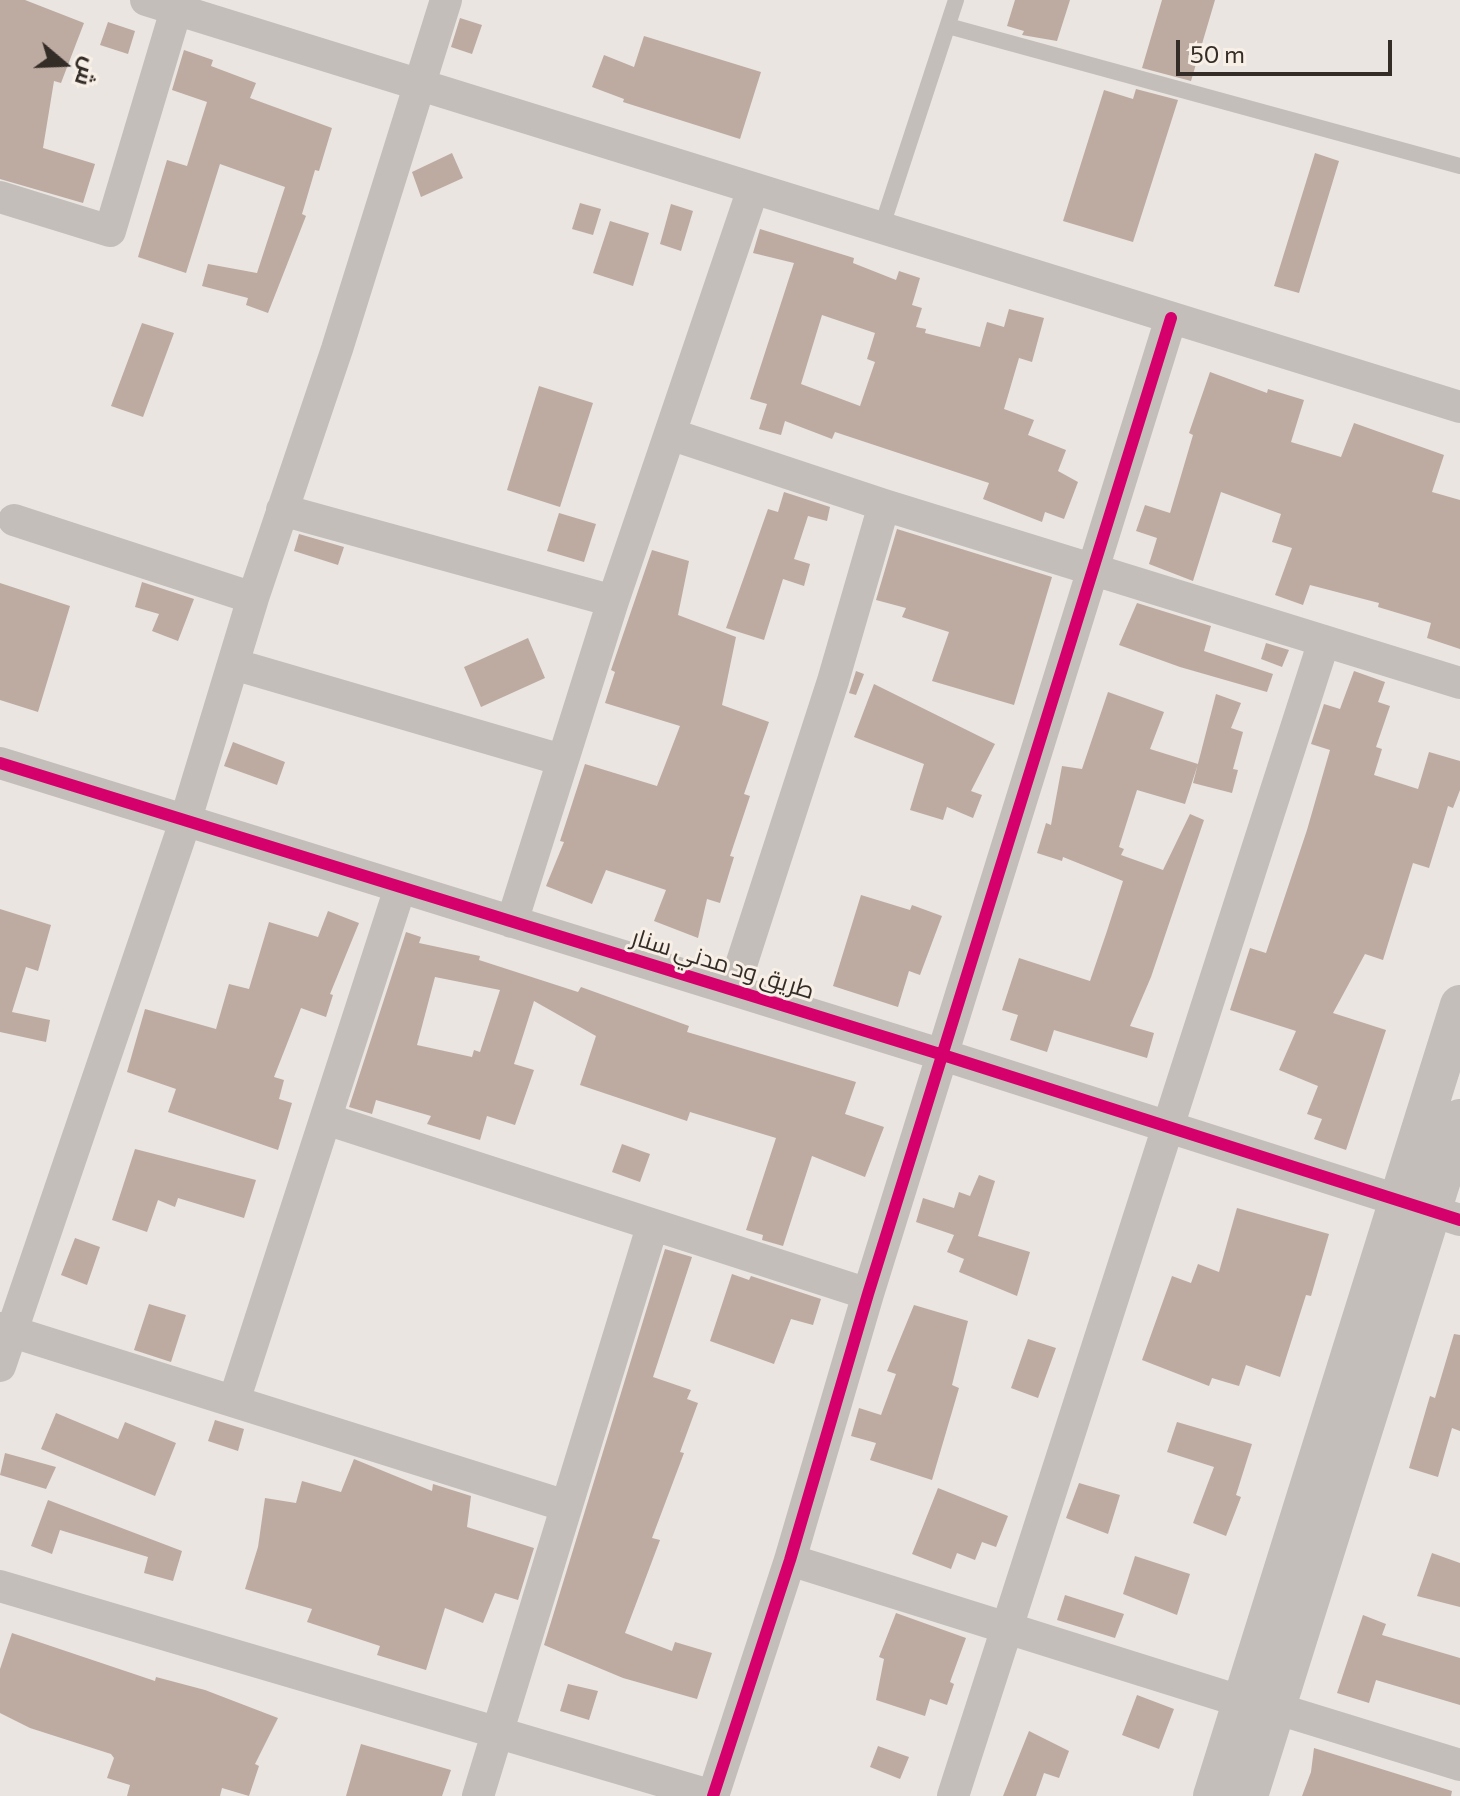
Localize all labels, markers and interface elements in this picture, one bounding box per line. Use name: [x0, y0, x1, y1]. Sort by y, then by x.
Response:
north arrow: [24, 24, 104, 104]
scale bar: [1180, 24, 1396, 74]
text: 50 m: [1190, 39, 1245, 68]
text: ش: [70, 54, 105, 90]
street label: طريق ود مدني سنار: [628, 923, 818, 1005]

